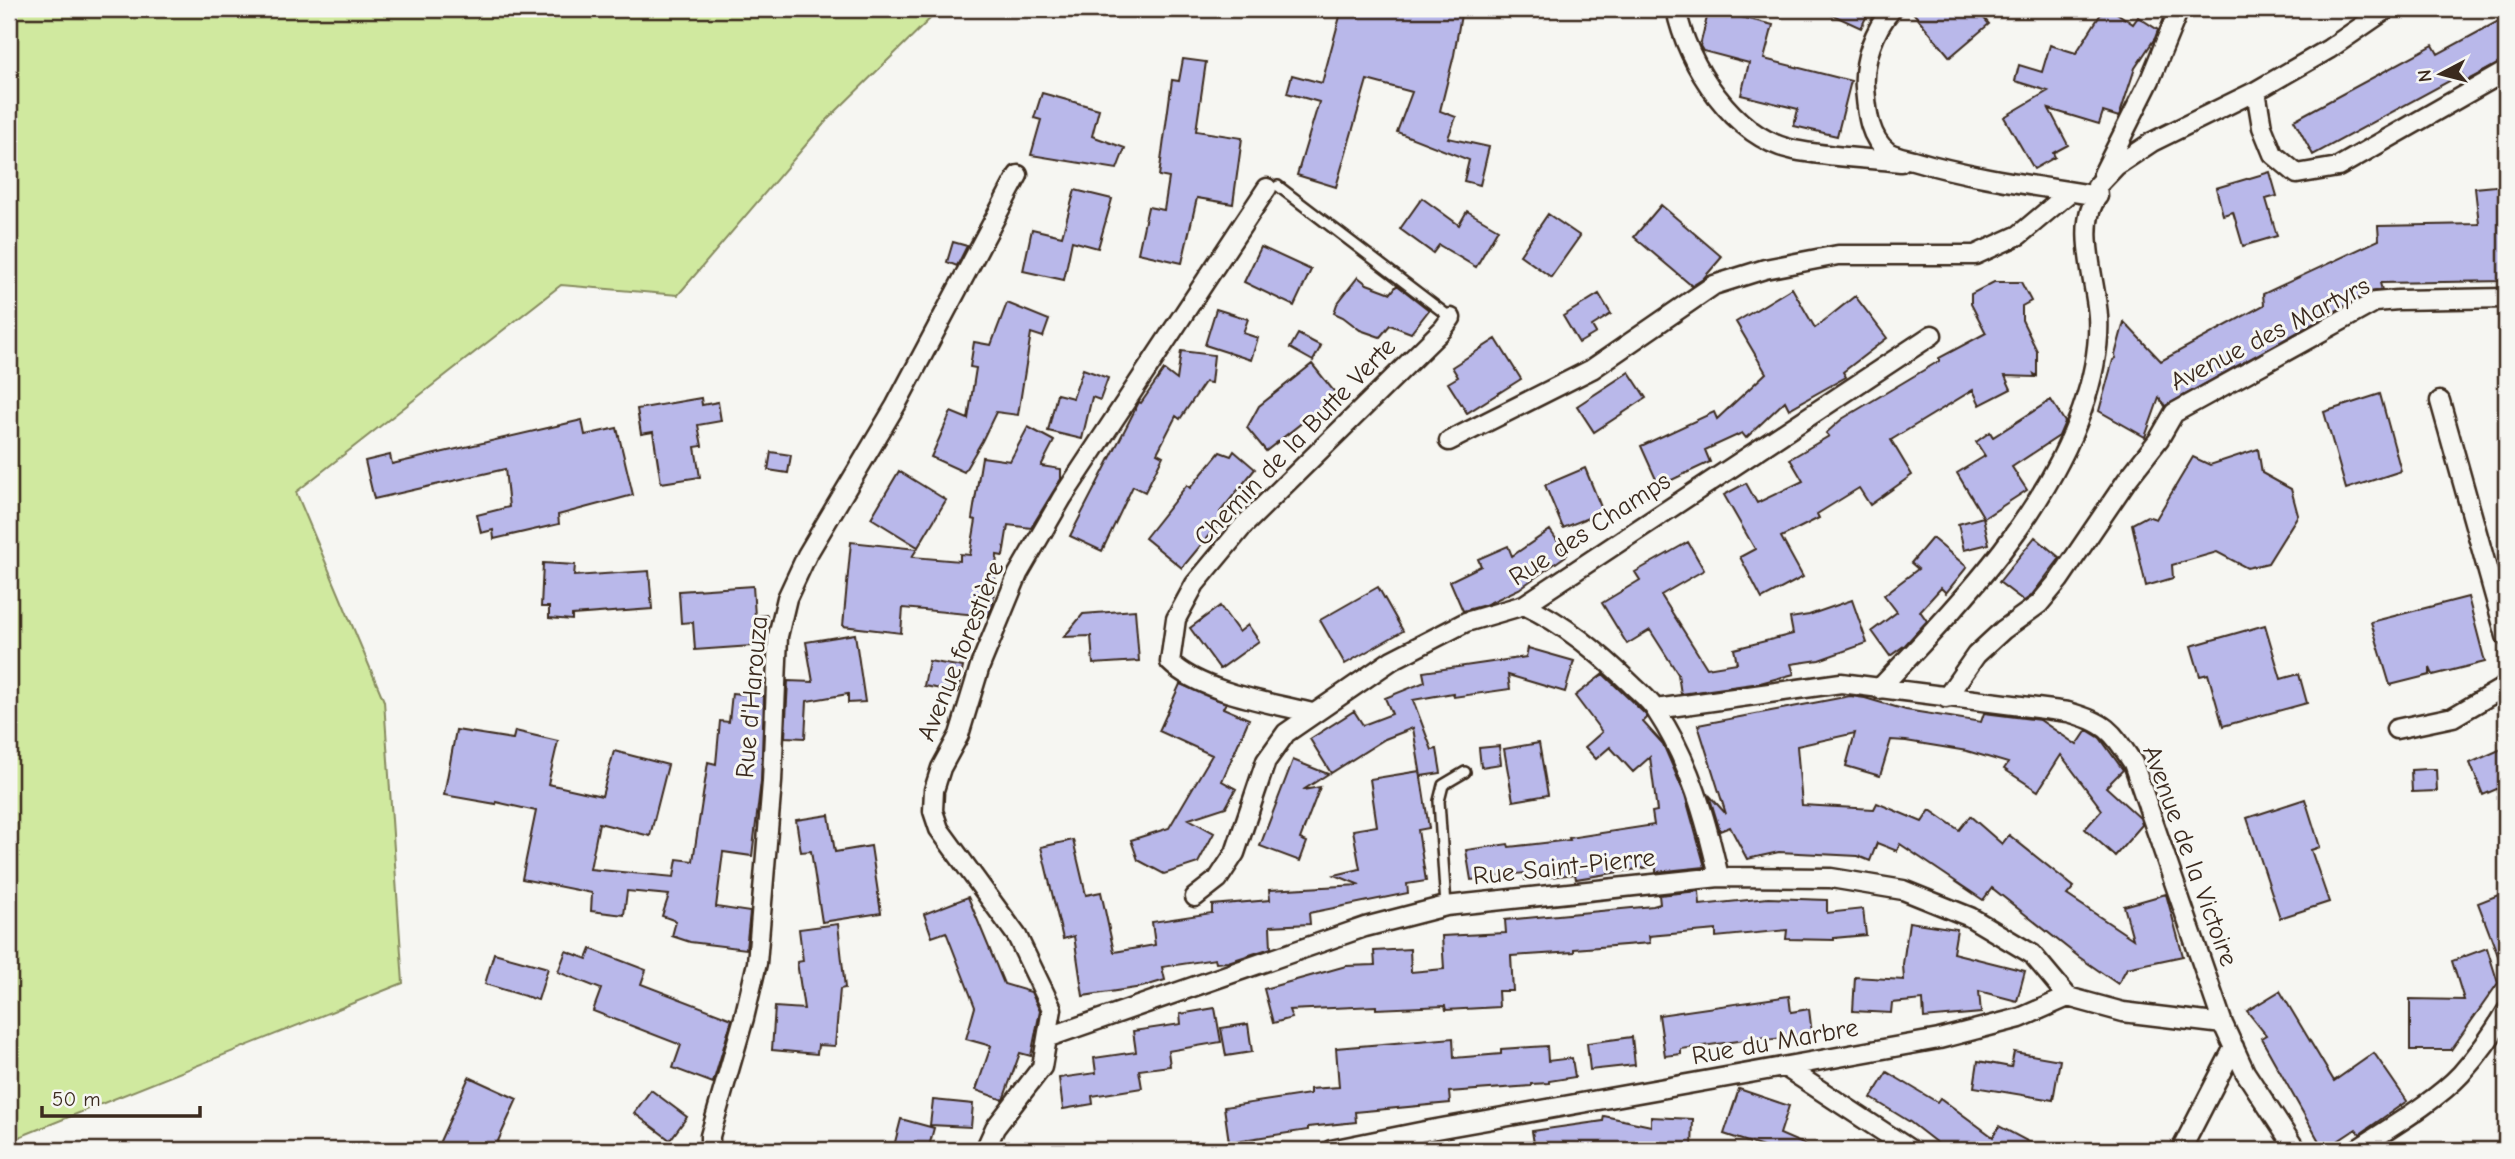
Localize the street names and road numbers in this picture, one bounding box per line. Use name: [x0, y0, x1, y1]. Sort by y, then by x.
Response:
street label: Avenue des Martyrs: [2165, 271, 2375, 397]
street label: Chemin de la Butte Verte: [1188, 332, 1402, 552]
street label: Rue des Champs: [1504, 466, 1676, 592]
street label: Avenue forestière: [911, 557, 1011, 745]
street label: Rue d'Harouza: [730, 615, 774, 779]
street label: Avenue de la Victoire: [2136, 742, 2244, 970]
street label: Rue Saint-Pierre: [1471, 843, 1657, 891]
street label: Rue du Marbre: [1689, 1013, 1861, 1071]

